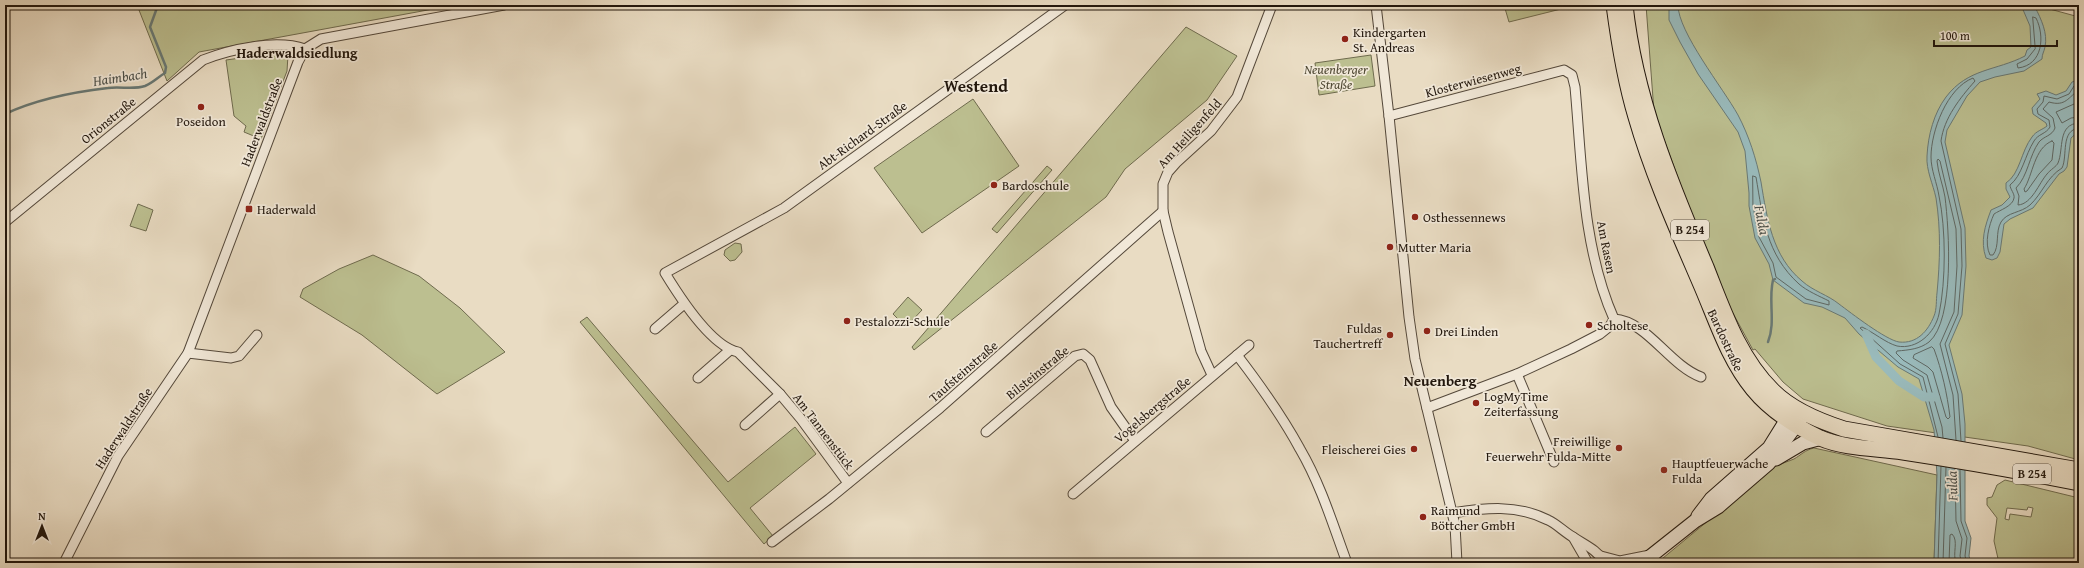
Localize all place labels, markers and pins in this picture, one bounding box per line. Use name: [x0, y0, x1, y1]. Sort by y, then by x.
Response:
place label: Kindergarten St. Andreas: [1353, 23, 1427, 57]
marker: Kindergarten St. Andreas: [1340, 34, 1350, 44]
marker: Poseidon: [196, 102, 206, 112]
place label: Poseidon: [176, 112, 226, 131]
place label: Bardoschule: [1002, 176, 1069, 195]
marker: Bardoschule: [989, 180, 999, 190]
place label: Haderwald: [257, 200, 316, 219]
marker: Haderwald: [244, 204, 254, 214]
place label: Osthessennews: [1423, 208, 1506, 227]
marker: Osthessennews: [1410, 212, 1420, 222]
place label: Mutter Maria: [1398, 238, 1472, 257]
marker: Mutter Maria: [1385, 242, 1395, 252]
place label: Pestalozzi-Schule: [855, 312, 950, 331]
marker: Pestalozzi-Schule: [842, 316, 852, 326]
place label: Scholtese: [1597, 316, 1648, 335]
place label: Fuldas Tauchertreff: [1314, 319, 1384, 353]
marker: Scholtese: [1584, 320, 1594, 330]
place label: Drei Linden: [1435, 322, 1499, 341]
marker: Drei Linden: [1422, 326, 1432, 336]
marker: Fuldas Tauchertreff: [1385, 330, 1395, 340]
place label: LogMyTime Zeiterfassung: [1484, 387, 1559, 421]
marker: LogMyTime Zeiterfassung: [1471, 398, 1481, 408]
place label: Freiwillige Feuerwehr Fulda-Mitte: [1486, 432, 1611, 466]
place label: Fleischerei Gies: [1322, 440, 1406, 459]
marker: Freiwillige Feuerwehr Fulda-Mitte: [1614, 443, 1624, 453]
marker: Fleischerei Gies: [1409, 444, 1419, 454]
place label: Hauptfeuerwache Fulda: [1672, 454, 1768, 488]
marker: Hauptfeuerwache Fulda: [1659, 465, 1669, 475]
place label: Raimund Böttcher GmbH: [1431, 501, 1515, 535]
marker: Raimund Böttcher GmbH: [1418, 512, 1428, 522]

